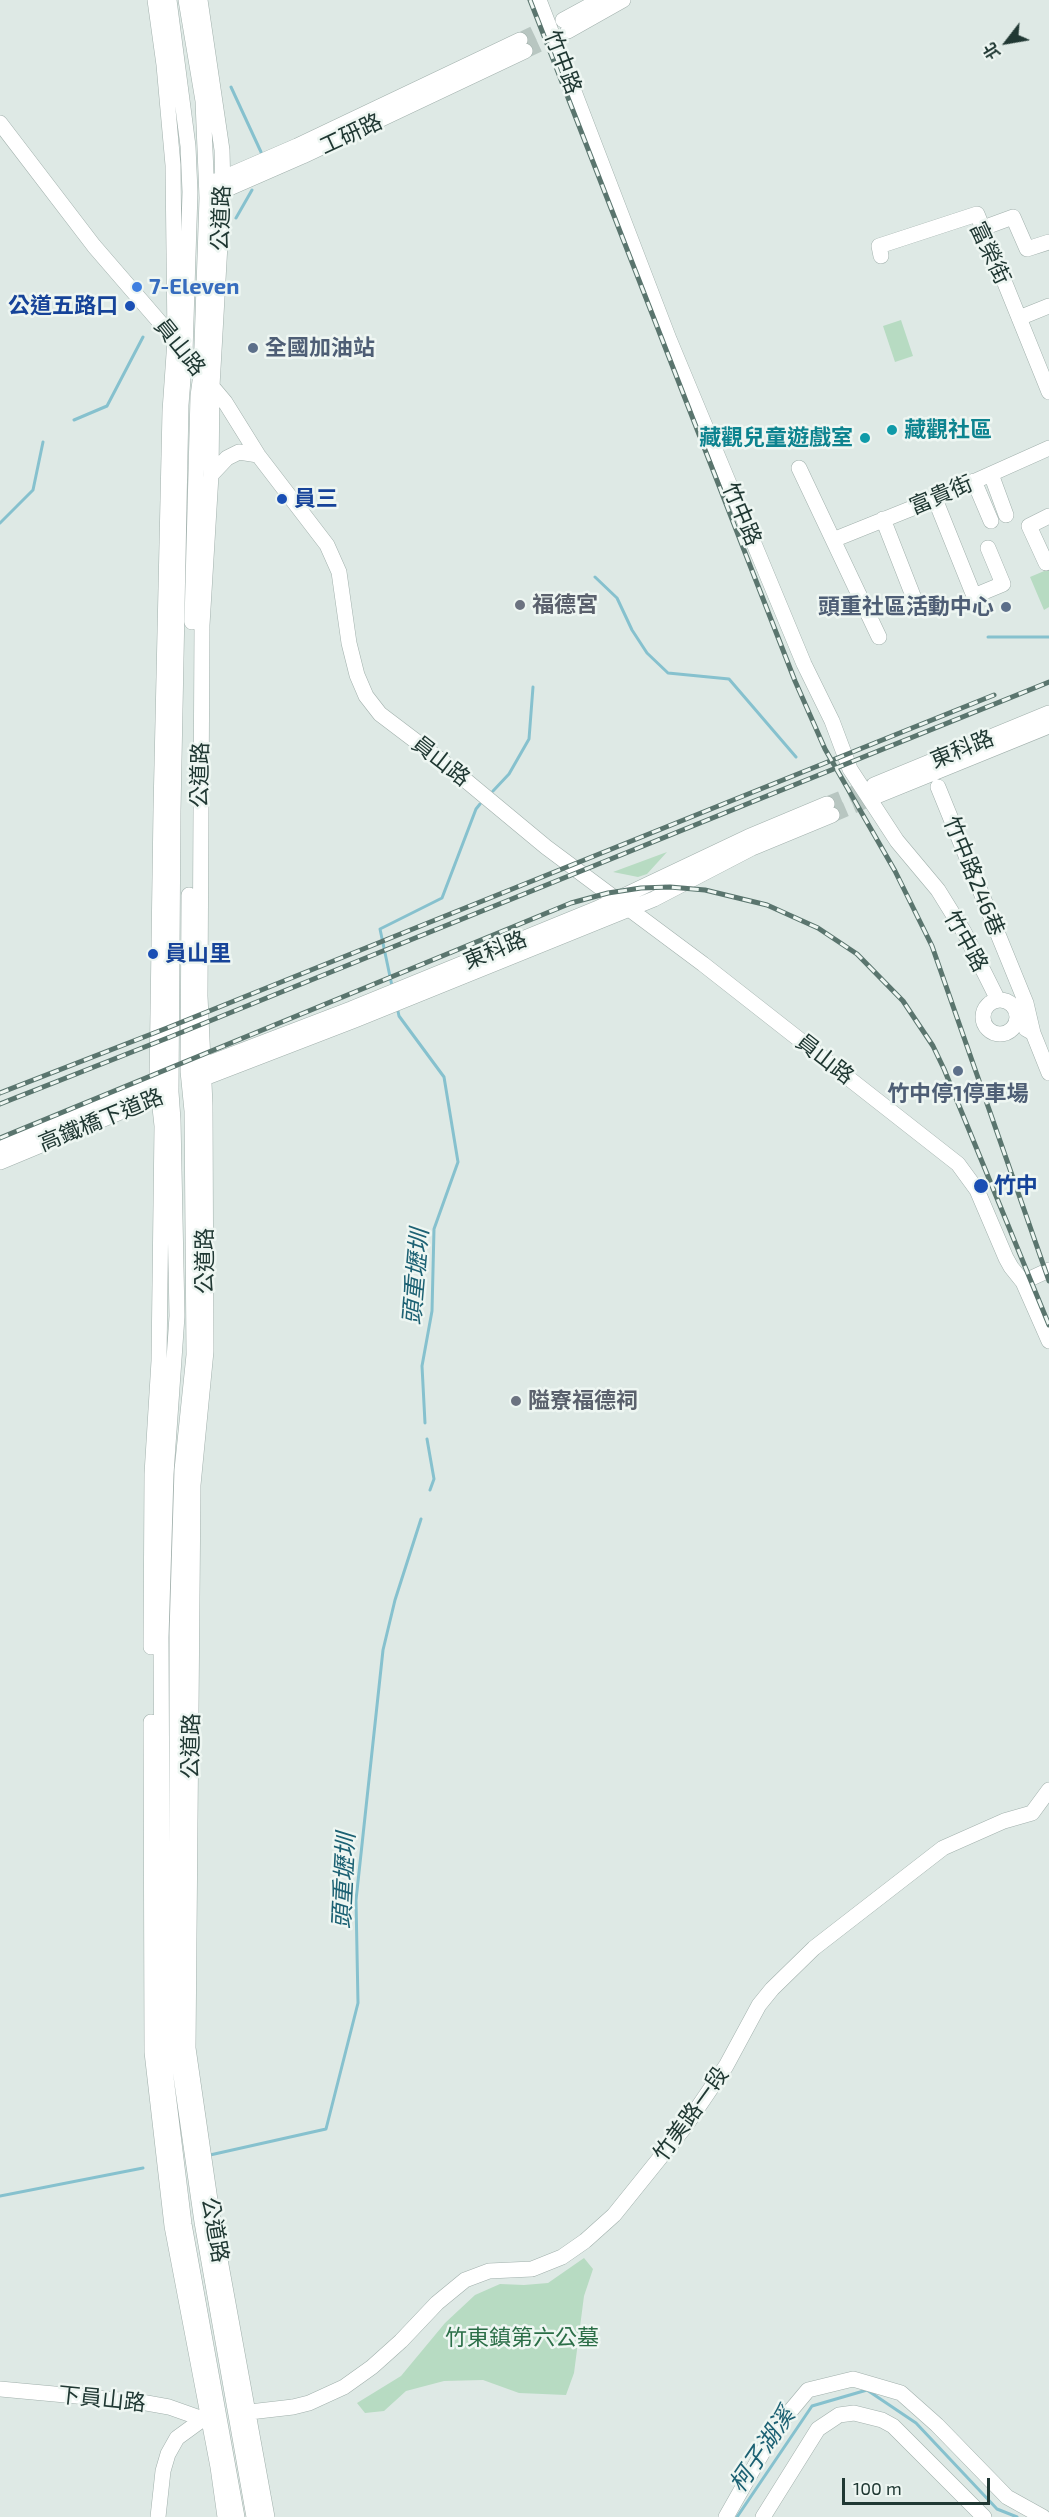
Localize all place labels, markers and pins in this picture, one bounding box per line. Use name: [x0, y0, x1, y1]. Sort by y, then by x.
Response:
place label: 7-Eleven: [149, 274, 239, 300]
marker: 7-Eleven: [130, 280, 144, 294]
place label: 公道五路口: [8, 293, 118, 319]
marker: 公道五路口: [123, 299, 137, 313]
place label: 全國加油站: [265, 335, 375, 361]
marker: 全國加油站: [246, 341, 260, 355]
place label: 藏觀社區: [904, 417, 992, 443]
marker: 藏觀社區: [885, 423, 899, 437]
place label: 藏觀兒童遊戲室: [699, 425, 853, 451]
marker: 藏觀兒童遊戲室: [858, 431, 872, 445]
place label: 員三: [294, 486, 338, 512]
marker: 員三: [275, 492, 289, 506]
place label: 福德宮: [532, 592, 598, 618]
place label: 頭重社區活動中心: [818, 594, 994, 620]
marker: 福德宮: [513, 598, 527, 612]
marker: 頭重社區活動中心: [999, 600, 1013, 614]
place label: 員山里: [165, 941, 231, 967]
marker: 員山里: [146, 947, 160, 961]
marker: 竹中停1停車場: [951, 1064, 965, 1078]
place label: 竹中停1停車場: [887, 1081, 1029, 1107]
place label: 竹中: [994, 1173, 1038, 1199]
marker: 竹中: [972, 1177, 990, 1195]
place label: 隘寮福德祠: [528, 1388, 638, 1414]
marker: 隘寮福德祠: [509, 1394, 523, 1408]

